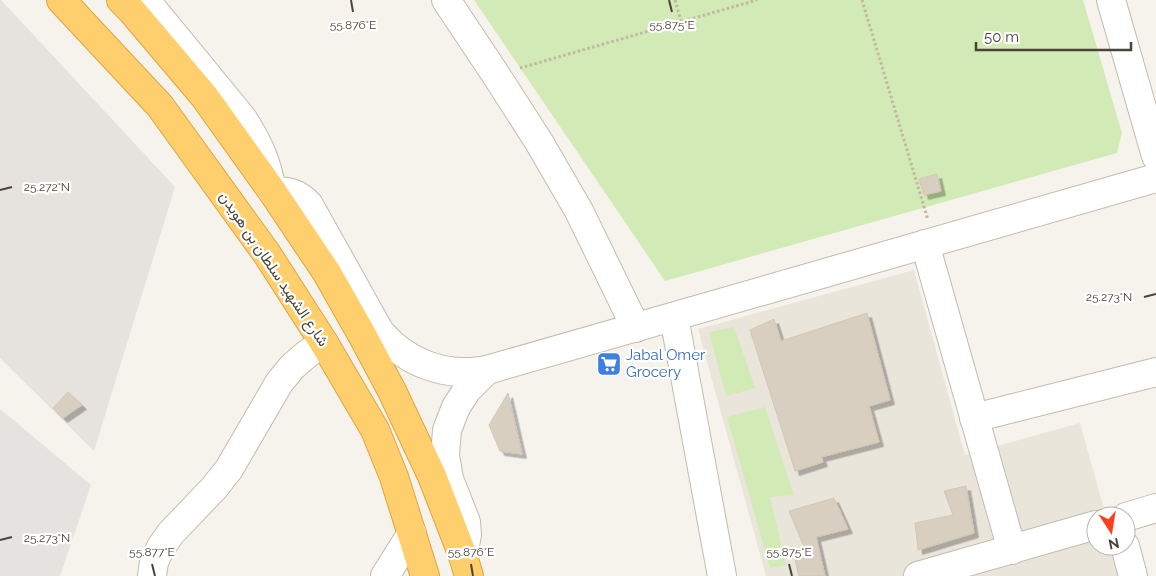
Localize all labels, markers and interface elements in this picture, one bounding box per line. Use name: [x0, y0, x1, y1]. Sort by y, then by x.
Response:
text: 55.876°E: [330, 18, 376, 32]
text: 55.875°E: [649, 18, 695, 32]
scale bar: [976, 20, 1131, 52]
text: 50 m: [984, 28, 1019, 46]
text: 25.272°N: [24, 180, 70, 194]
street label: شارع الشهيد سلطان بن هويدن: [214, 188, 333, 351]
text: 25.273°N: [1086, 290, 1132, 304]
place label: Jabal Omer Grocery: [626, 346, 706, 381]
supermarket icon: Jabal Omer Grocery: [596, 351, 622, 377]
north arrow: [1086, 506, 1136, 556]
text: 25.273°N: [24, 531, 70, 545]
text: N: [1107, 535, 1121, 553]
text: 55.877°E: [129, 545, 175, 559]
text: 55.876°E: [448, 545, 494, 559]
text: 55.875°E: [766, 545, 812, 559]

